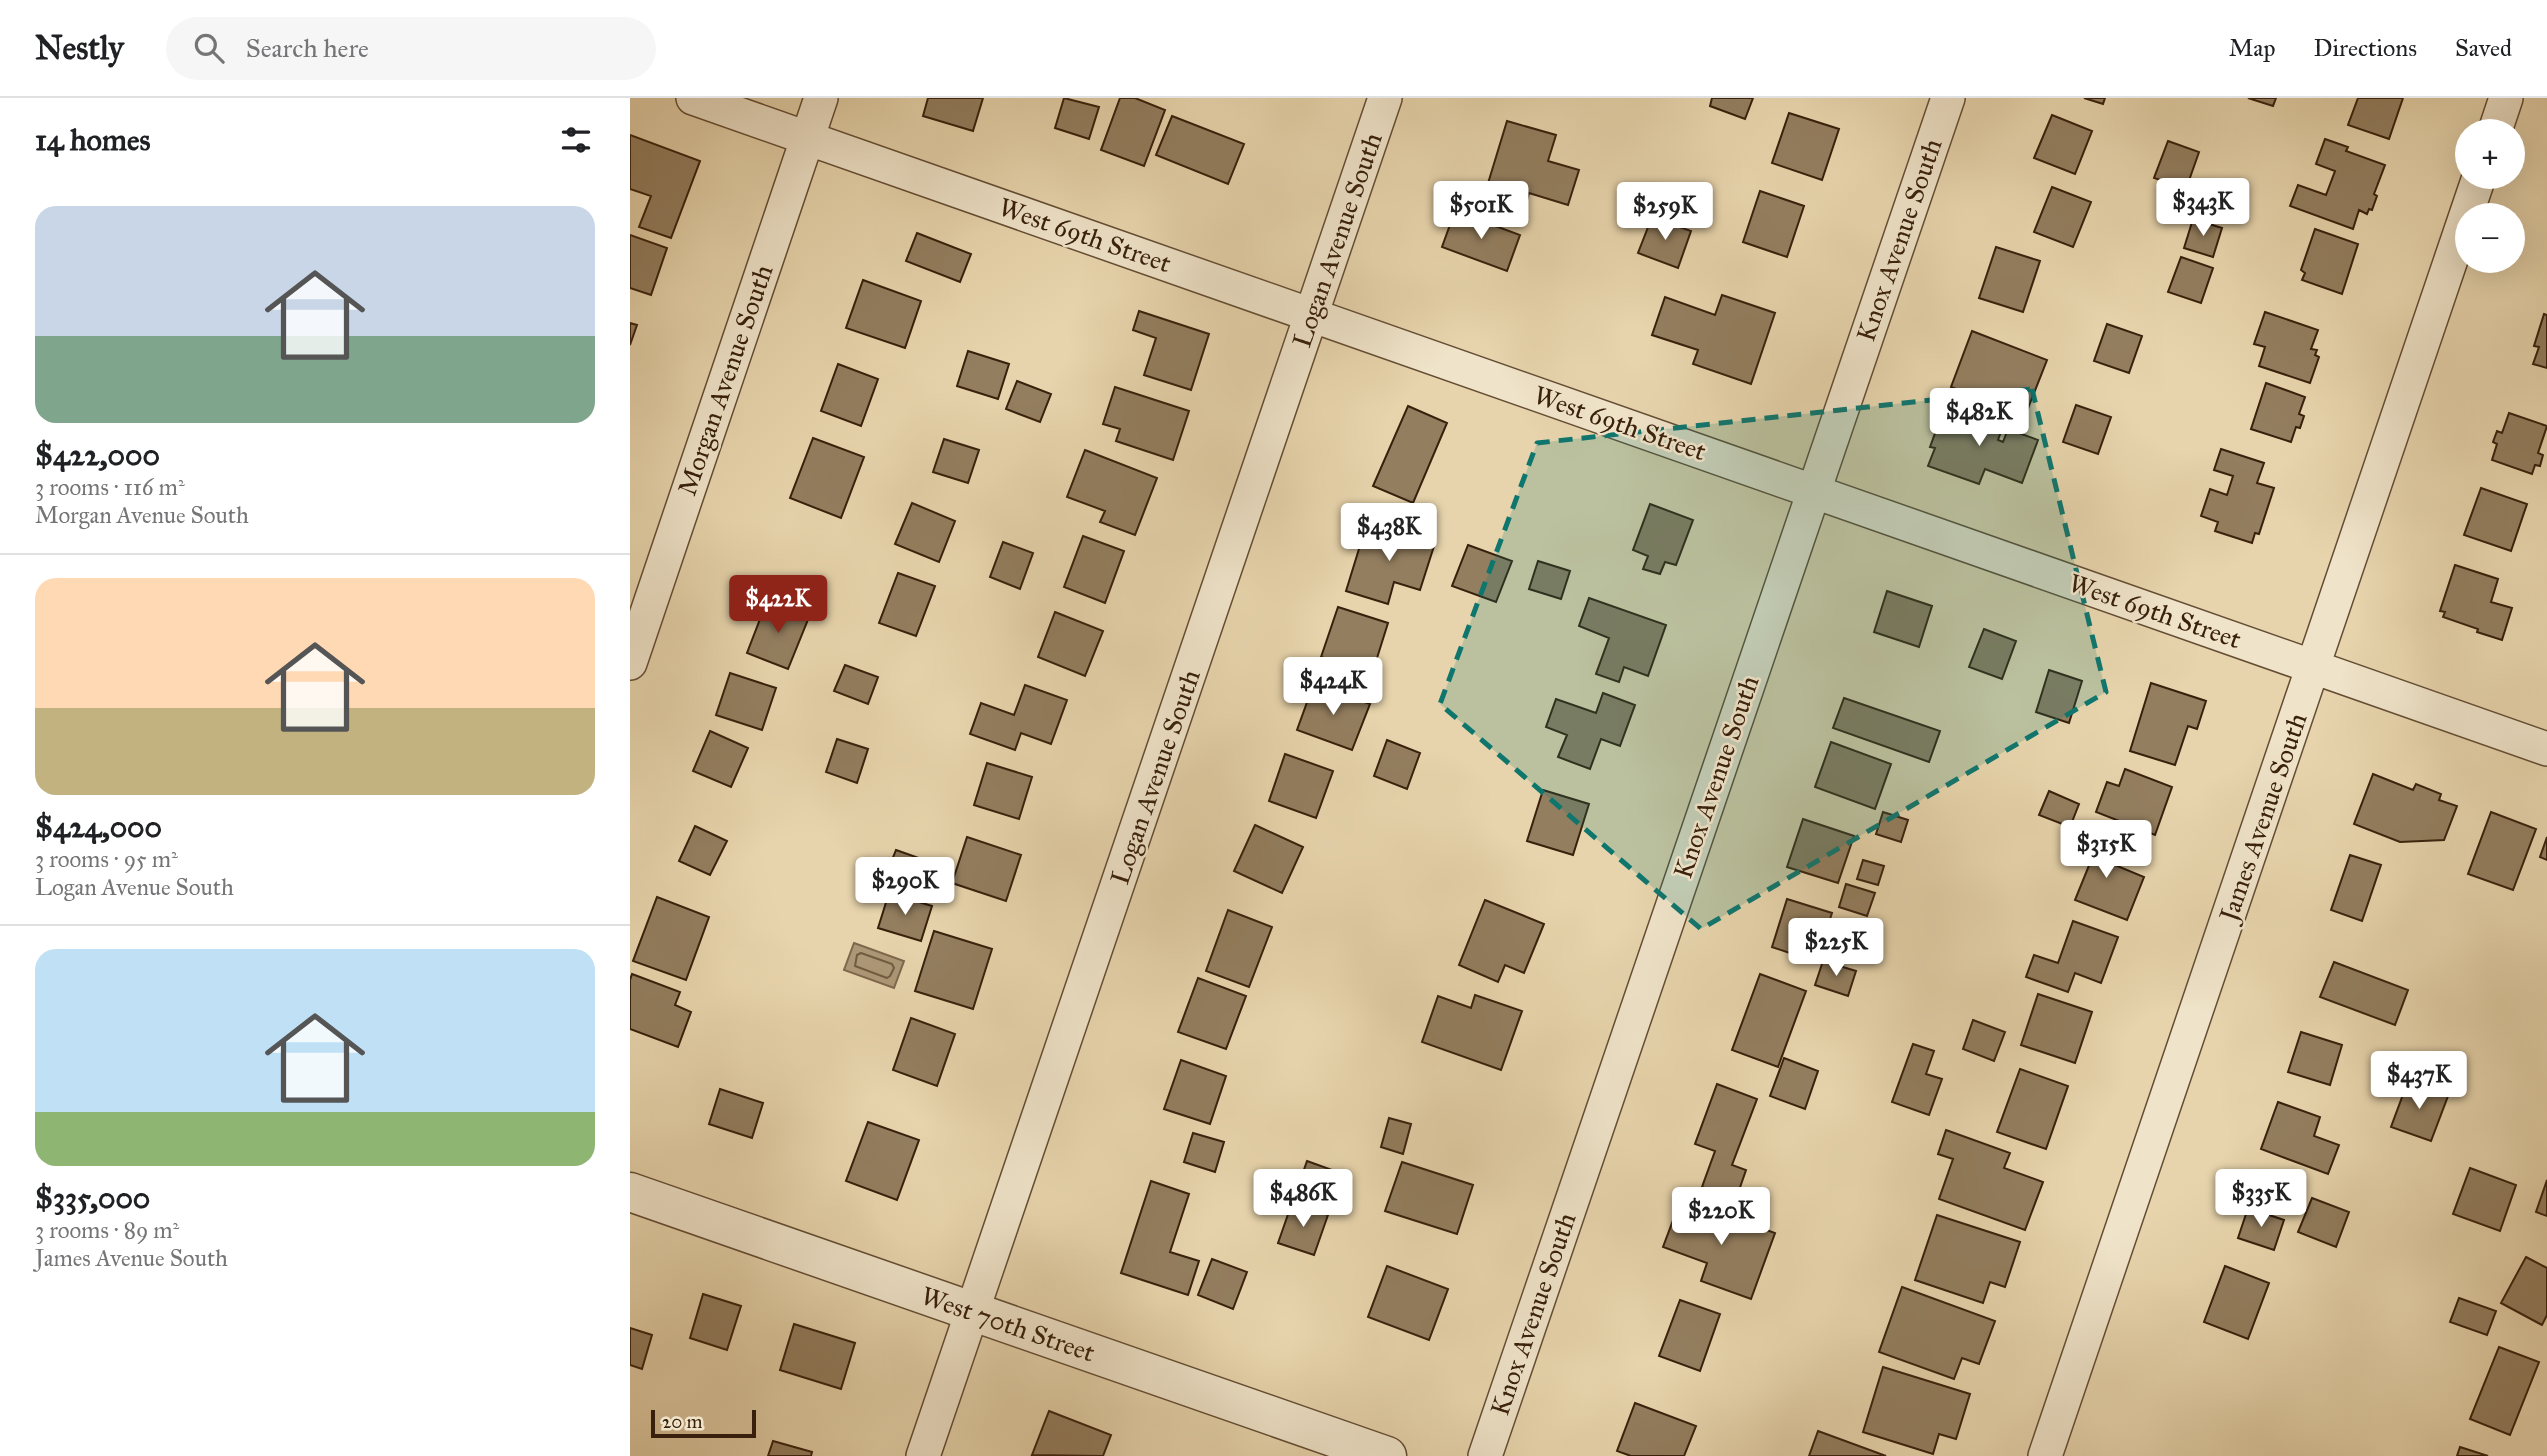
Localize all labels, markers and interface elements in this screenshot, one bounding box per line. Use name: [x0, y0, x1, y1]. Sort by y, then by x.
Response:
search box: [166, 17, 656, 80]
text: Nestly: [35, 28, 124, 68]
icon: search: [190, 29, 228, 67]
text: Search here: [246, 32, 369, 64]
text: Map: [2229, 33, 2276, 63]
text: Directions: [2314, 33, 2417, 63]
text: Saved: [2455, 33, 2512, 63]
map controls: [2455, 119, 2525, 273]
button: +: [2455, 119, 2525, 189]
icon: filters: [557, 121, 595, 159]
text: 14 homes: [35, 122, 150, 158]
street label: Logan Avenue South: [1285, 128, 1389, 351]
street label: Knox Avenue South: [1849, 134, 1949, 346]
pin: $343K: [2154, 178, 2252, 238]
pin: $501K: [1432, 181, 1530, 241]
pin: $259K: [1616, 183, 1714, 242]
text: $343K: [2172, 187, 2234, 215]
text: $501K: [1449, 190, 1513, 218]
street label: West 69th Street: [995, 191, 1175, 279]
text: $259K: [1633, 191, 1697, 219]
button: −: [2455, 203, 2525, 273]
icon: home: [252, 252, 378, 378]
street label: Morgan Avenue South: [671, 260, 780, 499]
street label: West 69th Street: [1530, 379, 1710, 467]
pin: $482K: [1930, 388, 2028, 448]
text: $482K: [1946, 397, 2012, 425]
text: $422,000: [35, 437, 160, 473]
text: 3 rooms · 116 m²: [35, 473, 185, 501]
text: Morgan Avenue South: [35, 501, 249, 529]
pin: $438K: [1340, 504, 1438, 563]
text: $438K: [1357, 512, 1421, 540]
street label: West 69th Street: [2065, 567, 2245, 655]
pin: $422K: [729, 575, 827, 635]
text: $422K: [745, 584, 811, 612]
icon: home: [252, 624, 378, 750]
pin: $424K: [1284, 658, 1382, 717]
street label: Logan Avenue South: [1103, 665, 1207, 888]
text: $424K: [1299, 666, 1367, 694]
street label: Knox Avenue South: [1666, 671, 1766, 883]
street label: James Avenue South: [2211, 708, 2314, 928]
text: $424,000: [35, 809, 162, 845]
pin: $315K: [2057, 820, 2155, 880]
text: $315K: [2077, 829, 2135, 857]
text: 3 rooms · 95 m²: [35, 845, 178, 873]
pin: $290K: [856, 858, 954, 917]
text: $290K: [871, 866, 939, 894]
text: Logan Avenue South: [35, 873, 234, 901]
pin: $225K: [1787, 918, 1885, 978]
text: $225K: [1804, 927, 1868, 955]
icon: home: [252, 995, 378, 1121]
pin: $437K: [2370, 1052, 2468, 1111]
text: $437K: [2387, 1060, 2451, 1088]
pin: $486K: [1254, 1170, 1352, 1229]
pin: $335K: [2212, 1170, 2310, 1229]
text: $486K: [1270, 1178, 1336, 1206]
text: $335K: [2231, 1178, 2291, 1206]
text: $335,000: [35, 1180, 150, 1216]
pin: $220K: [1672, 1188, 1770, 1247]
text: $220K: [1688, 1196, 1754, 1224]
street label: Knox Avenue South: [1483, 1208, 1583, 1420]
text: 3 rooms · 89 m²: [35, 1216, 179, 1244]
text: James Avenue South: [35, 1244, 228, 1272]
street label: West 70th Street: [917, 1279, 1099, 1369]
scale bar: [651, 1407, 756, 1439]
text: 20 m: [662, 1410, 703, 1433]

